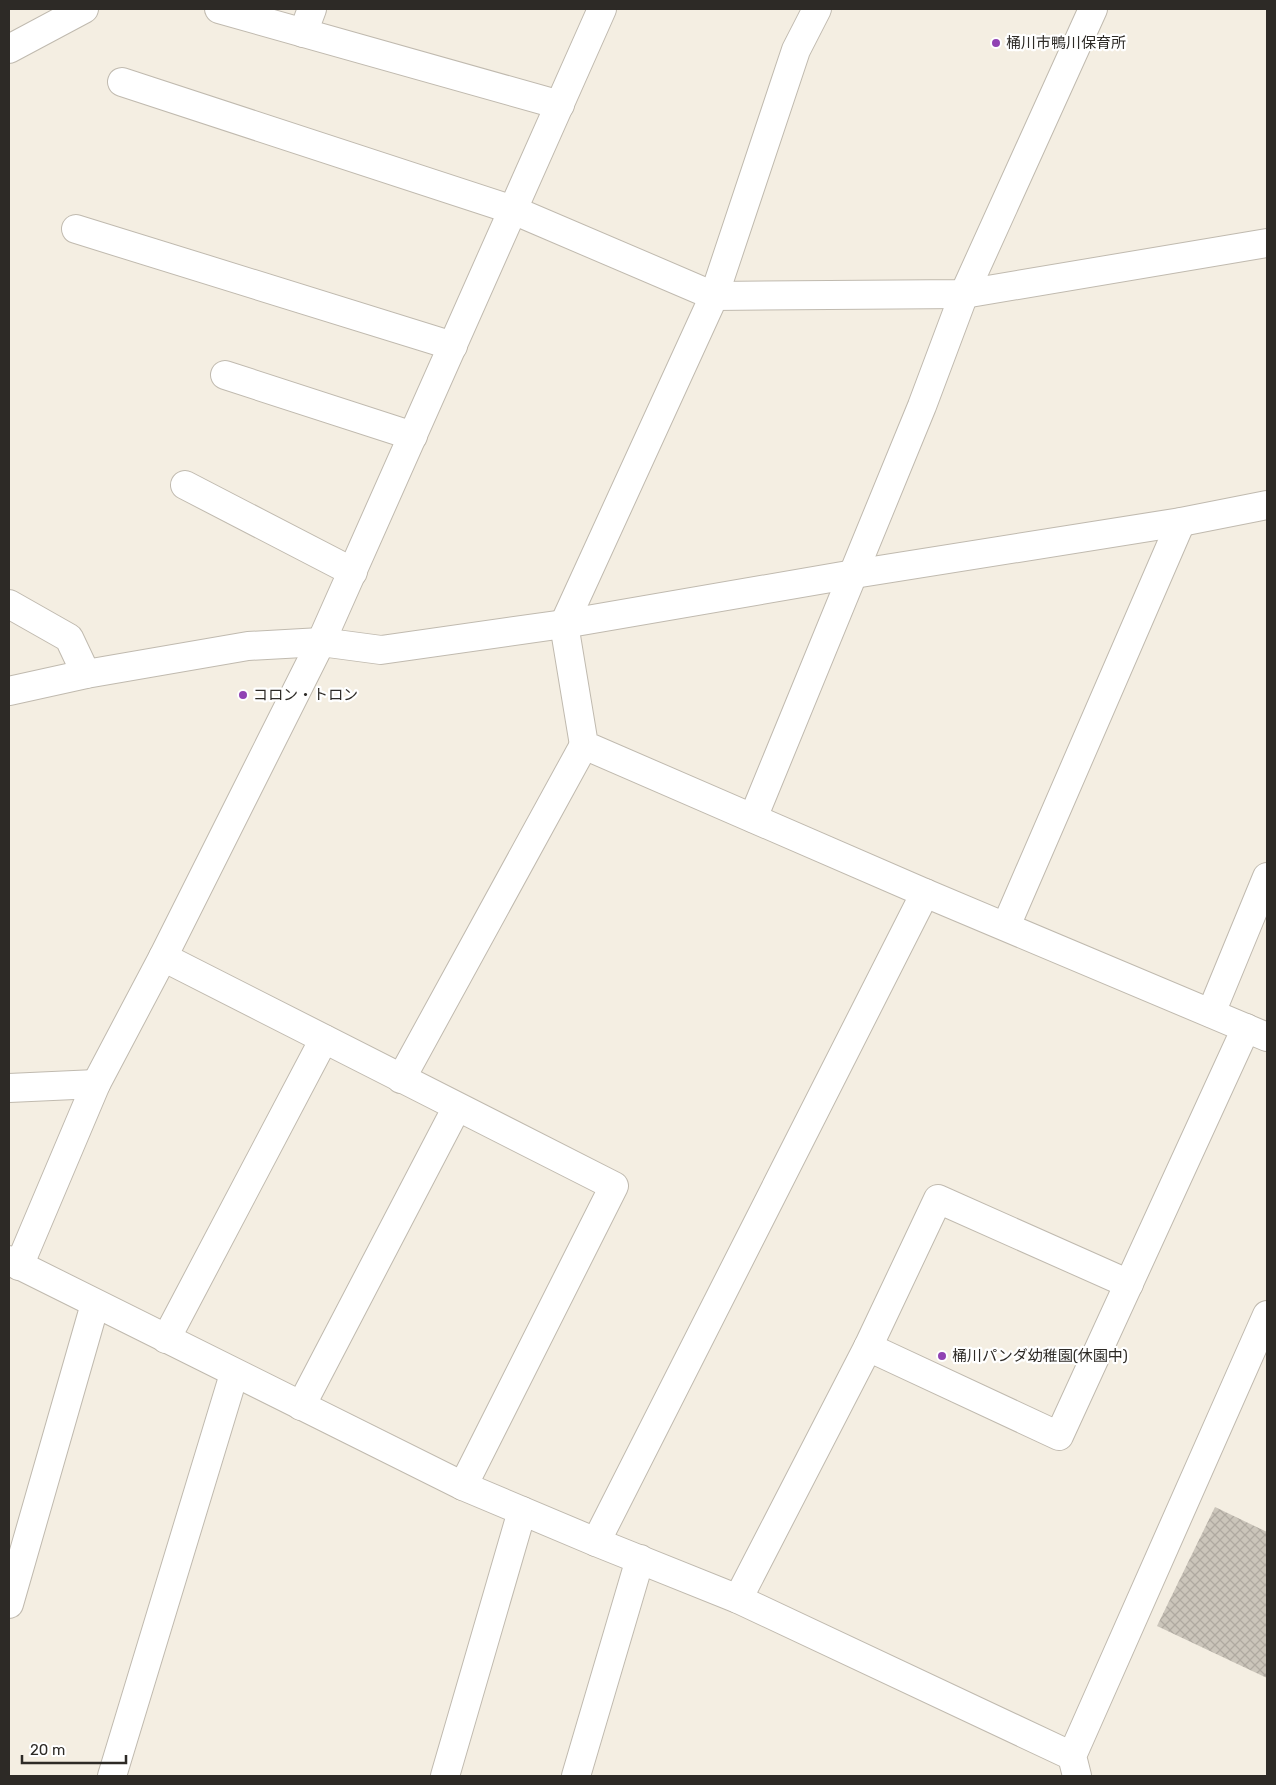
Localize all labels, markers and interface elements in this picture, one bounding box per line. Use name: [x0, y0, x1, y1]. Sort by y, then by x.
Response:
place label: 桶川市鴨川保育所: [1006, 34, 1126, 52]
marker: 桶川市鴨川保育所: [990, 37, 1002, 49]
place label: コロン・トロン: [253, 686, 358, 704]
marker: コロン・トロン: [237, 689, 249, 701]
place label: 桶川パンダ幼稚園(休園中): [952, 1347, 1128, 1365]
marker: 桶川パンダ幼稚園(休園中): [936, 1350, 948, 1362]
scale bar: [22, 1732, 126, 1764]
text: 20 m: [30, 1741, 65, 1759]

